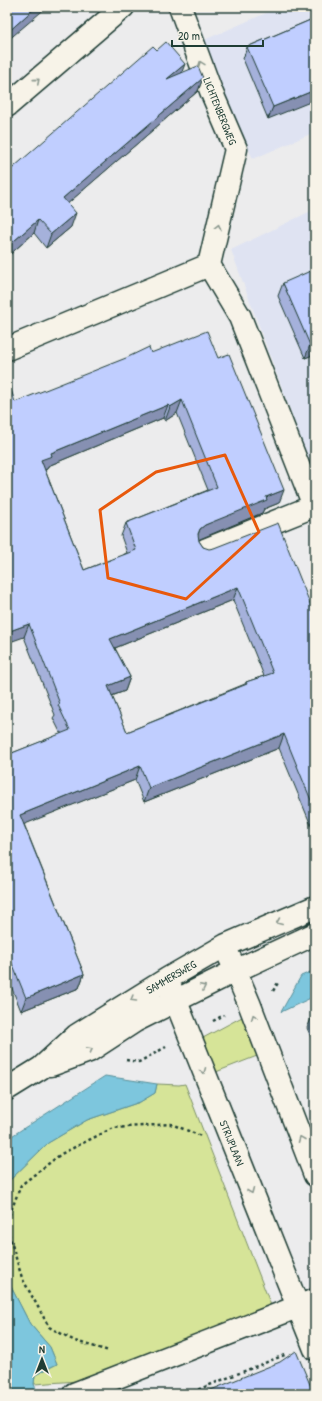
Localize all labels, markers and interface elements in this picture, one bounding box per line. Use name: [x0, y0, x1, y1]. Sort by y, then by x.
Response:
scale bar: [172, 22, 263, 48]
text: 20 m: [178, 27, 200, 44]
one-way arrow: [197, 60, 205, 67]
street label: LICHTENBERGWEG: [200, 75, 240, 147]
one-way arrow: [32, 78, 39, 85]
one-way arrow: [213, 223, 221, 230]
one-way arrow: [276, 917, 284, 925]
street label: SAMMERSWEG: [144, 957, 199, 997]
one-way arrow: [199, 984, 207, 992]
one-way arrow: [130, 995, 137, 1002]
one-way arrow: [251, 1014, 259, 1021]
one-way arrow: [86, 1047, 93, 1054]
one-way arrow: [198, 1067, 206, 1074]
street label: STRIJPLAAN: [217, 1118, 247, 1168]
one-way arrow: [297, 1135, 305, 1142]
one-way arrow: [247, 1188, 255, 1195]
north arrow: [22, 1339, 62, 1379]
text: N: [39, 1342, 45, 1356]

